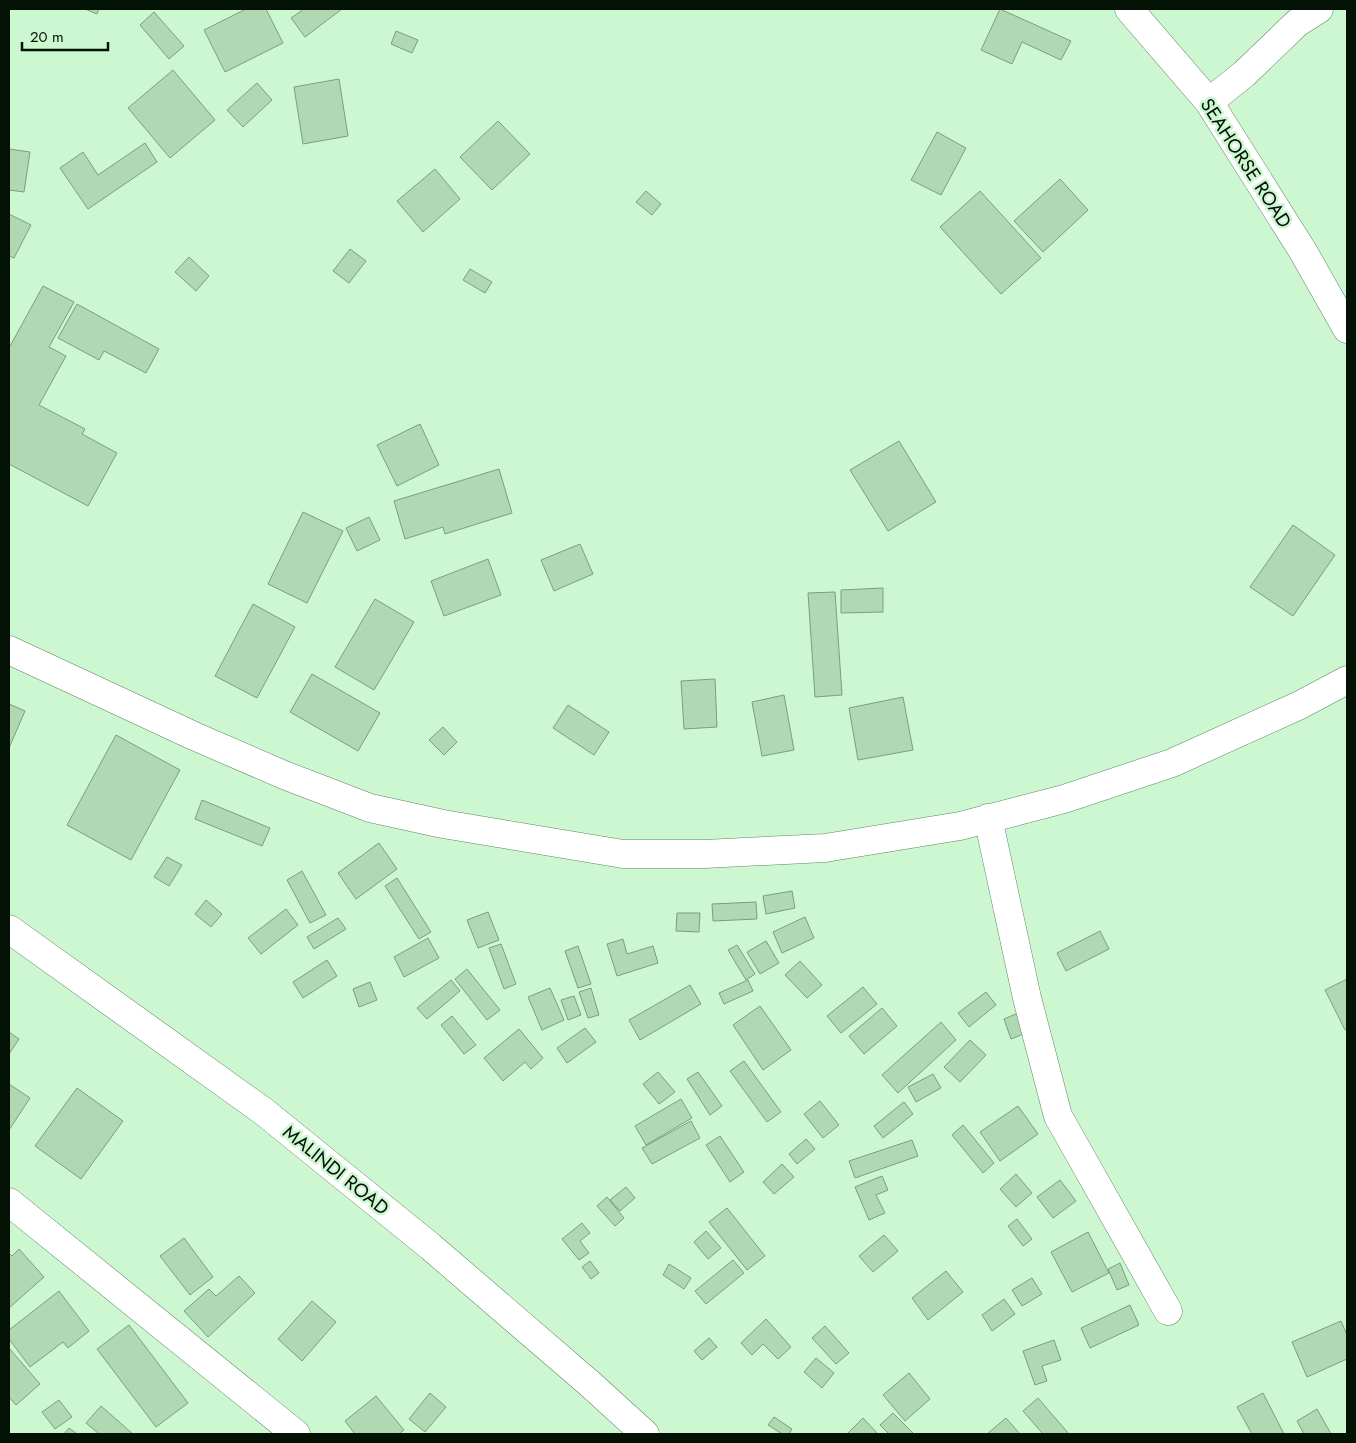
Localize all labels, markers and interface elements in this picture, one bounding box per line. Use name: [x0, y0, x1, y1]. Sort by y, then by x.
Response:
scale bar: [22, 20, 109, 52]
text: 20 m: [30, 26, 64, 48]
street label: SEAHORSE ROAD: [1194, 93, 1298, 233]
street label: MALINDI ROAD: [277, 1119, 395, 1221]

